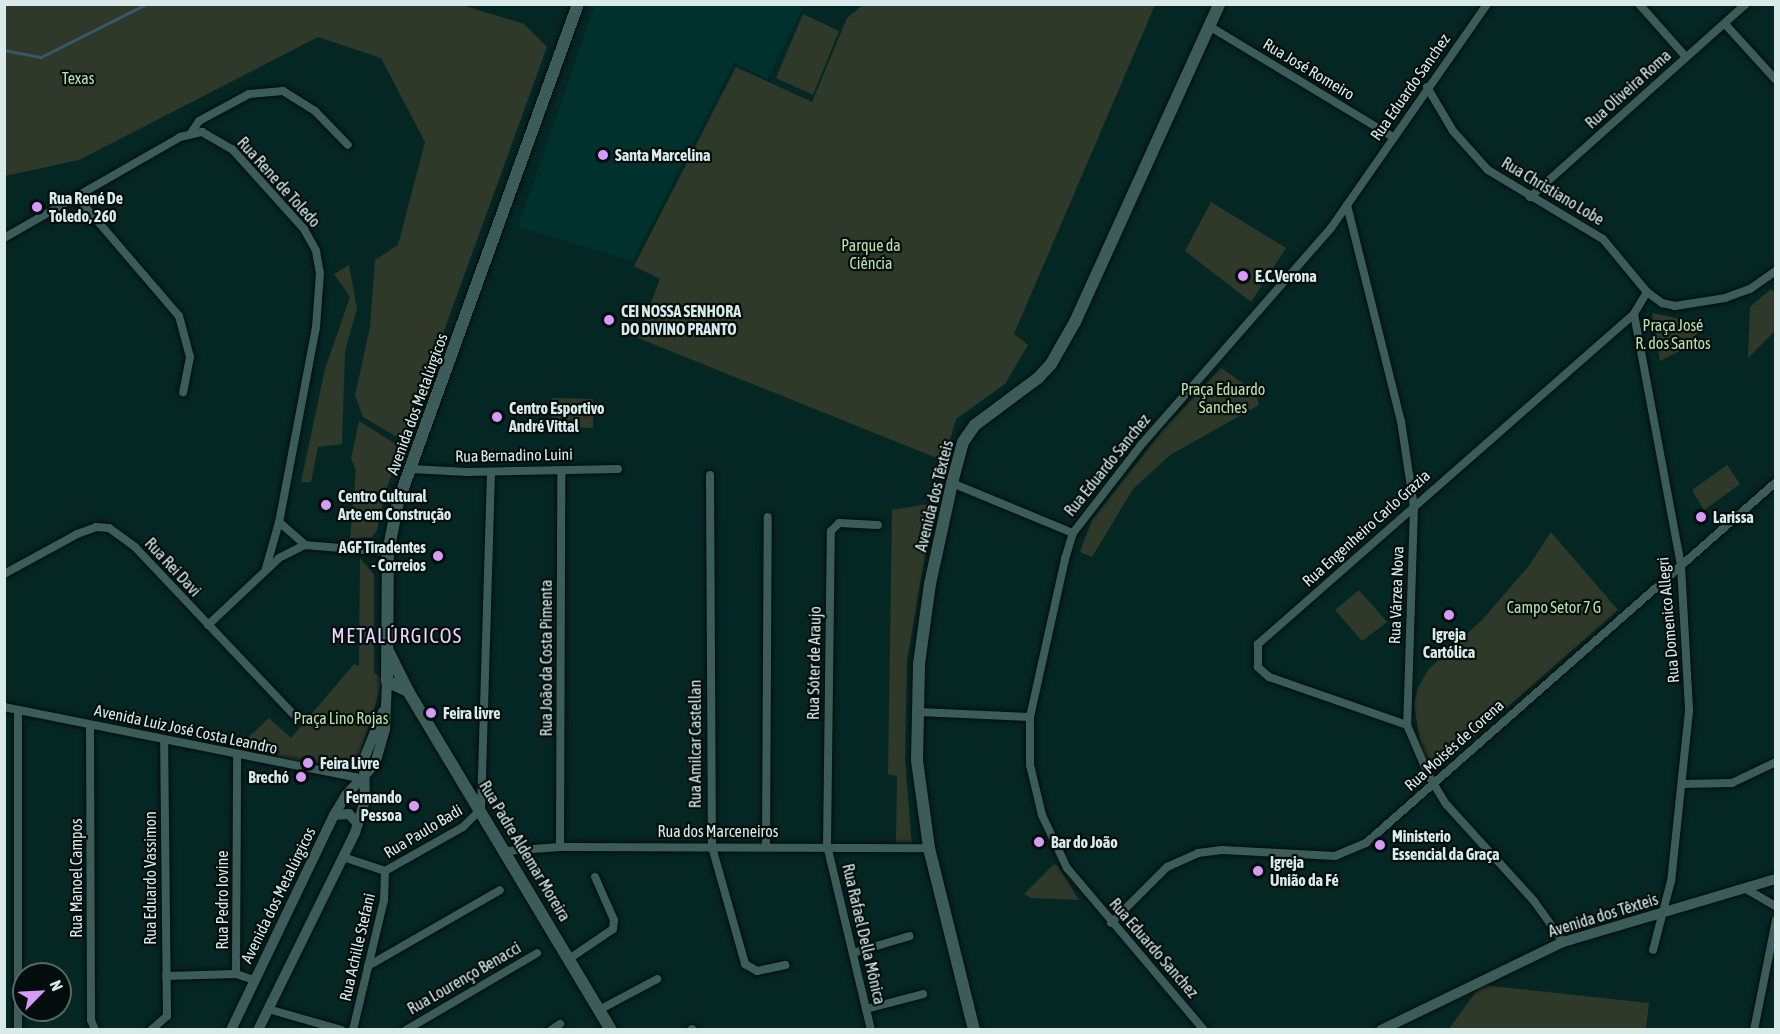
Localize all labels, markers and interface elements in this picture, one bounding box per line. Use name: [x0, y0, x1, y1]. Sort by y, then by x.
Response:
street label: Rua Eduardo Sanchez: [1366, 30, 1454, 144]
street label: Rua José Romeiro: [1260, 34, 1358, 104]
street label: Rua Oliveira Roma: [1581, 46, 1675, 132]
park label: Texas: [62, 68, 94, 88]
street label: Rua Rene de Toledo: [233, 133, 325, 231]
place label: Santa Marcelina: [615, 145, 710, 165]
marker: Santa Marcelina: [596, 148, 610, 162]
street label: Rua Christiano Lobe: [1498, 153, 1608, 229]
place label: Rua René De Toledo, 260: [49, 188, 123, 226]
marker: Rua René De Toledo, 260: [30, 200, 44, 214]
park label: Parque da Ciência: [841, 235, 901, 273]
place label: E.C.Verona: [1255, 266, 1317, 286]
marker: E.C.Verona: [1236, 269, 1250, 283]
place label: CEI NOSSA SENHORA DO DIVINO PRANTO: [621, 301, 741, 339]
marker: CEI NOSSA SENHORA DO DIVINO PRANTO: [602, 313, 616, 327]
park label: Praça José R. dos Santos: [1635, 315, 1711, 353]
street label: Avenida dos Metalúrgicos: [382, 331, 452, 477]
park label: Praça Eduardo Sanches: [1181, 379, 1265, 417]
place label: Centro Esportivo André Vittal: [509, 398, 605, 436]
marker: Centro Esportivo André Vittal: [490, 410, 504, 424]
street label: Rua Eduardo Sanchez: [1060, 410, 1154, 520]
street label: Avenida dos Têxteis: [911, 438, 957, 554]
street label: Rua Bernadino Luini: [455, 444, 573, 466]
street label: Rua Engenheiro Carlo Grazia: [1298, 466, 1434, 590]
place label: Centro Cultural Arte em Construção: [338, 486, 451, 524]
marker: Centro Cultural Arte em Construção: [319, 498, 333, 512]
place label: Larissa: [1713, 507, 1754, 527]
marker: Larissa: [1694, 510, 1708, 524]
street label: Rua Rei Davi: [141, 534, 205, 600]
place label: AGF Tiradentes - Correios: [339, 537, 426, 575]
street label: Rua Várzea Nova: [1385, 546, 1407, 644]
marker: AGF Tiradentes - Correios: [431, 549, 445, 563]
street label: Rua Domenico Allegri: [1653, 556, 1683, 684]
street label: Rua João da Costa Pimenta: [536, 580, 556, 736]
park label: Campo Setor 7 G: [1507, 597, 1601, 617]
street label: Rua Sóter de Araujo: [803, 606, 825, 720]
marker: Igreja Cartólica: [1442, 608, 1456, 622]
district label: METALÚRGICOS: [331, 623, 463, 647]
place label: Igreja Cartólica: [1423, 624, 1475, 662]
street label: Rua Amilcar Castellan: [685, 680, 705, 808]
street label: Rua Moisés de Corena: [1400, 695, 1508, 795]
street label: Avenida Luiz José Costa Leandro: [93, 700, 279, 758]
place label: Feira livre: [443, 703, 501, 723]
marker: Feira livre: [424, 706, 438, 720]
park label: Praça Lino Rojas: [294, 708, 388, 728]
place label: Feira Livre: [320, 753, 380, 773]
marker: Feira Livre: [301, 756, 315, 770]
place label: Brechó: [248, 767, 289, 787]
marker: Brechó: [294, 770, 308, 784]
street label: Rua Padre Aldemar Moreira: [475, 777, 575, 925]
place label: Fernando Pessoa: [346, 787, 402, 825]
marker: Fernando Pessoa: [407, 799, 421, 813]
street label: Rua Paulo Badi: [380, 800, 466, 862]
street label: Rua Eduardo Vassimon: [140, 811, 160, 945]
street label: Rua Manoel Campos: [66, 818, 86, 938]
street label: Rua dos Marceneiros: [658, 821, 778, 841]
street label: Avenida dos Metalúrgicos: [237, 824, 319, 966]
place label: Ministerio Essencial da Graça: [1392, 826, 1500, 864]
place label: Bar do João: [1051, 832, 1118, 852]
marker: Bar do João: [1032, 835, 1046, 849]
marker: Ministerio Essencial da Graça: [1373, 838, 1387, 852]
street label: Rua Pedro Iovine: [212, 851, 232, 949]
place label: Igreja União da Fé: [1270, 852, 1339, 890]
street label: Rua Rafael Della Mônica: [838, 862, 890, 1006]
marker: Igreja União da Fé: [1251, 864, 1265, 878]
street label: Avenida dos Têxteis: [1546, 889, 1660, 941]
street label: Rua Achille Stefani: [335, 891, 379, 1003]
street label: Rua Eduardo Sanchez: [1106, 894, 1202, 1002]
street label: Rua Lourenço Benacci: [404, 938, 524, 1018]
north arrow: [12, 962, 72, 1022]
text: N: [46, 978, 67, 993]

